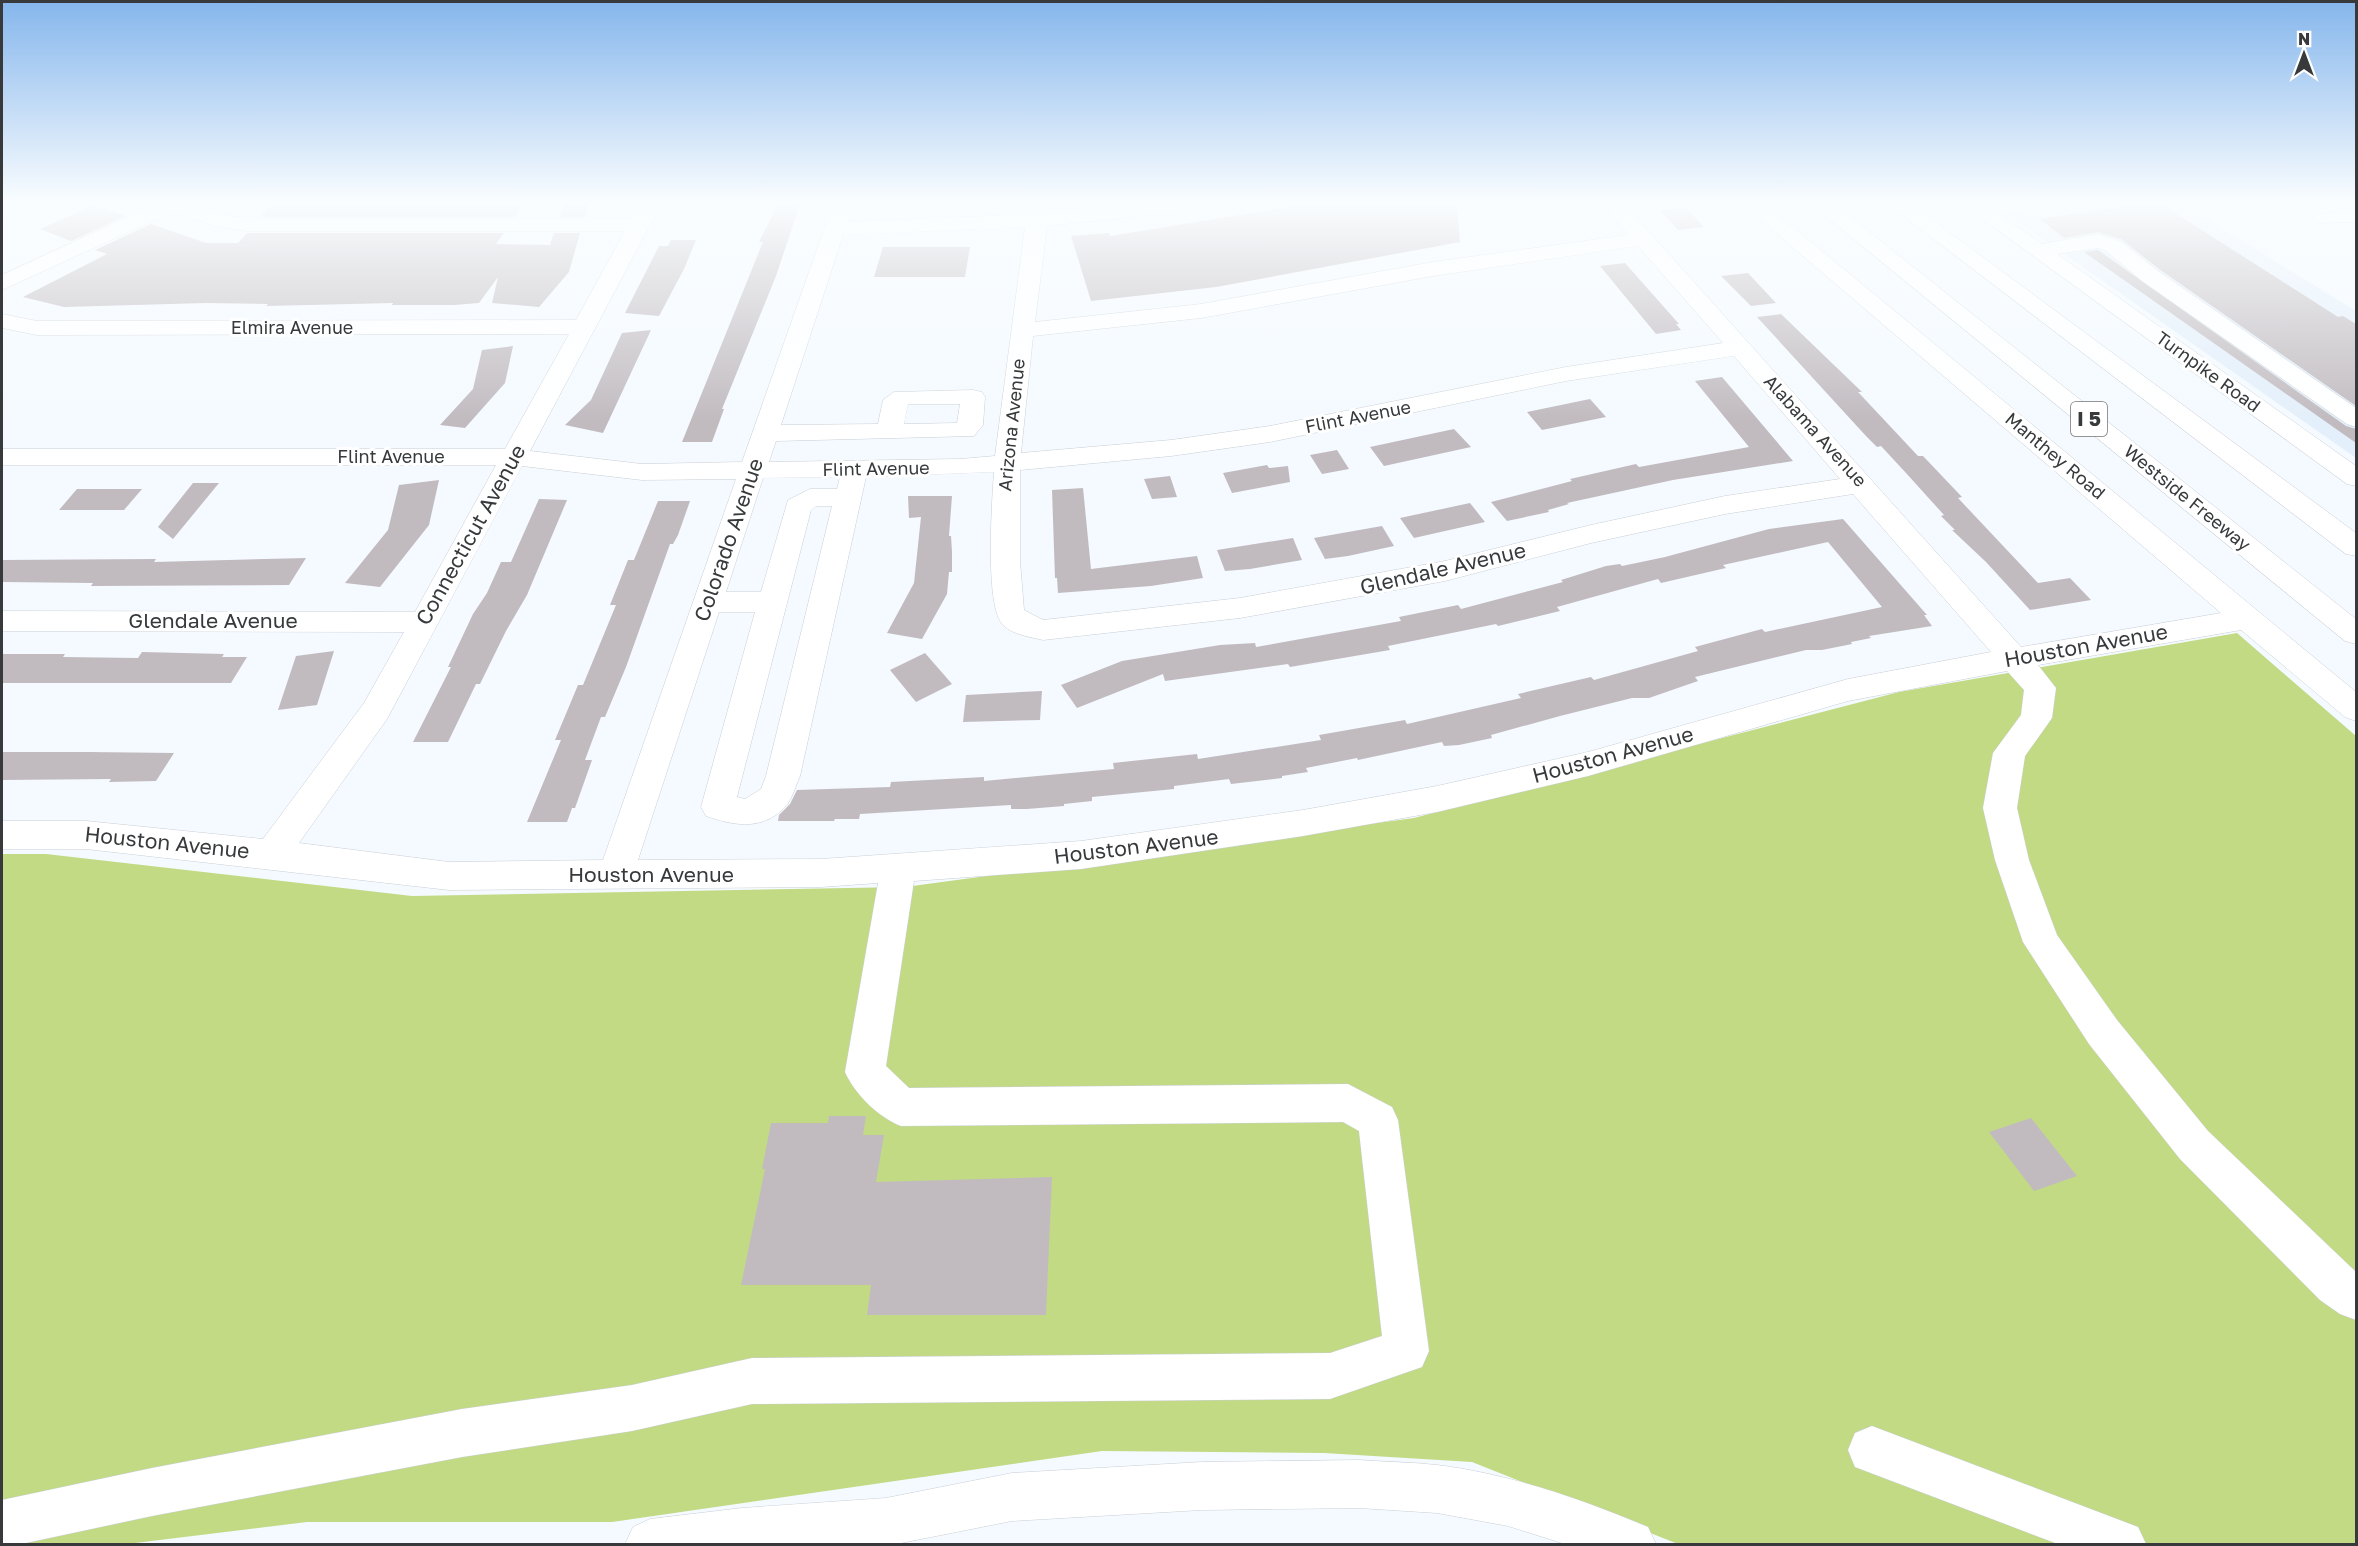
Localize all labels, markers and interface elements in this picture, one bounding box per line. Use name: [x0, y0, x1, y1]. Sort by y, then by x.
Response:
north arrow: [2274, 24, 2334, 84]
text: N: [2298, 29, 2310, 49]
street label: Elmira Avenue: [231, 316, 353, 338]
street label: Turnpike Road: [2152, 326, 2265, 416]
street label: Arizona Avenue: [993, 358, 1029, 492]
street label: Alabama Avenue: [1760, 370, 1872, 491]
street label: Flint Avenue: [1303, 395, 1413, 437]
road number: I 5: [2071, 402, 2107, 436]
street label: Manthey Road: [2001, 407, 2110, 503]
street label: Westside Freeway: [2120, 439, 2255, 555]
street label: Connecticut Avenue: [410, 440, 531, 629]
street label: Flint Avenue: [337, 445, 445, 467]
street label: Colorado Avenue: [688, 455, 768, 625]
street label: Flint Avenue: [822, 456, 930, 480]
street label: Glendale Avenue: [1357, 536, 1528, 600]
street label: Glendale Avenue: [128, 607, 298, 633]
street label: Houston Avenue: [2002, 618, 2170, 672]
street label: Houston Avenue: [1529, 720, 1696, 788]
street label: Houston Avenue: [83, 820, 251, 864]
street label: Houston Avenue: [1052, 823, 1220, 869]
street label: Houston Avenue: [568, 861, 734, 887]

